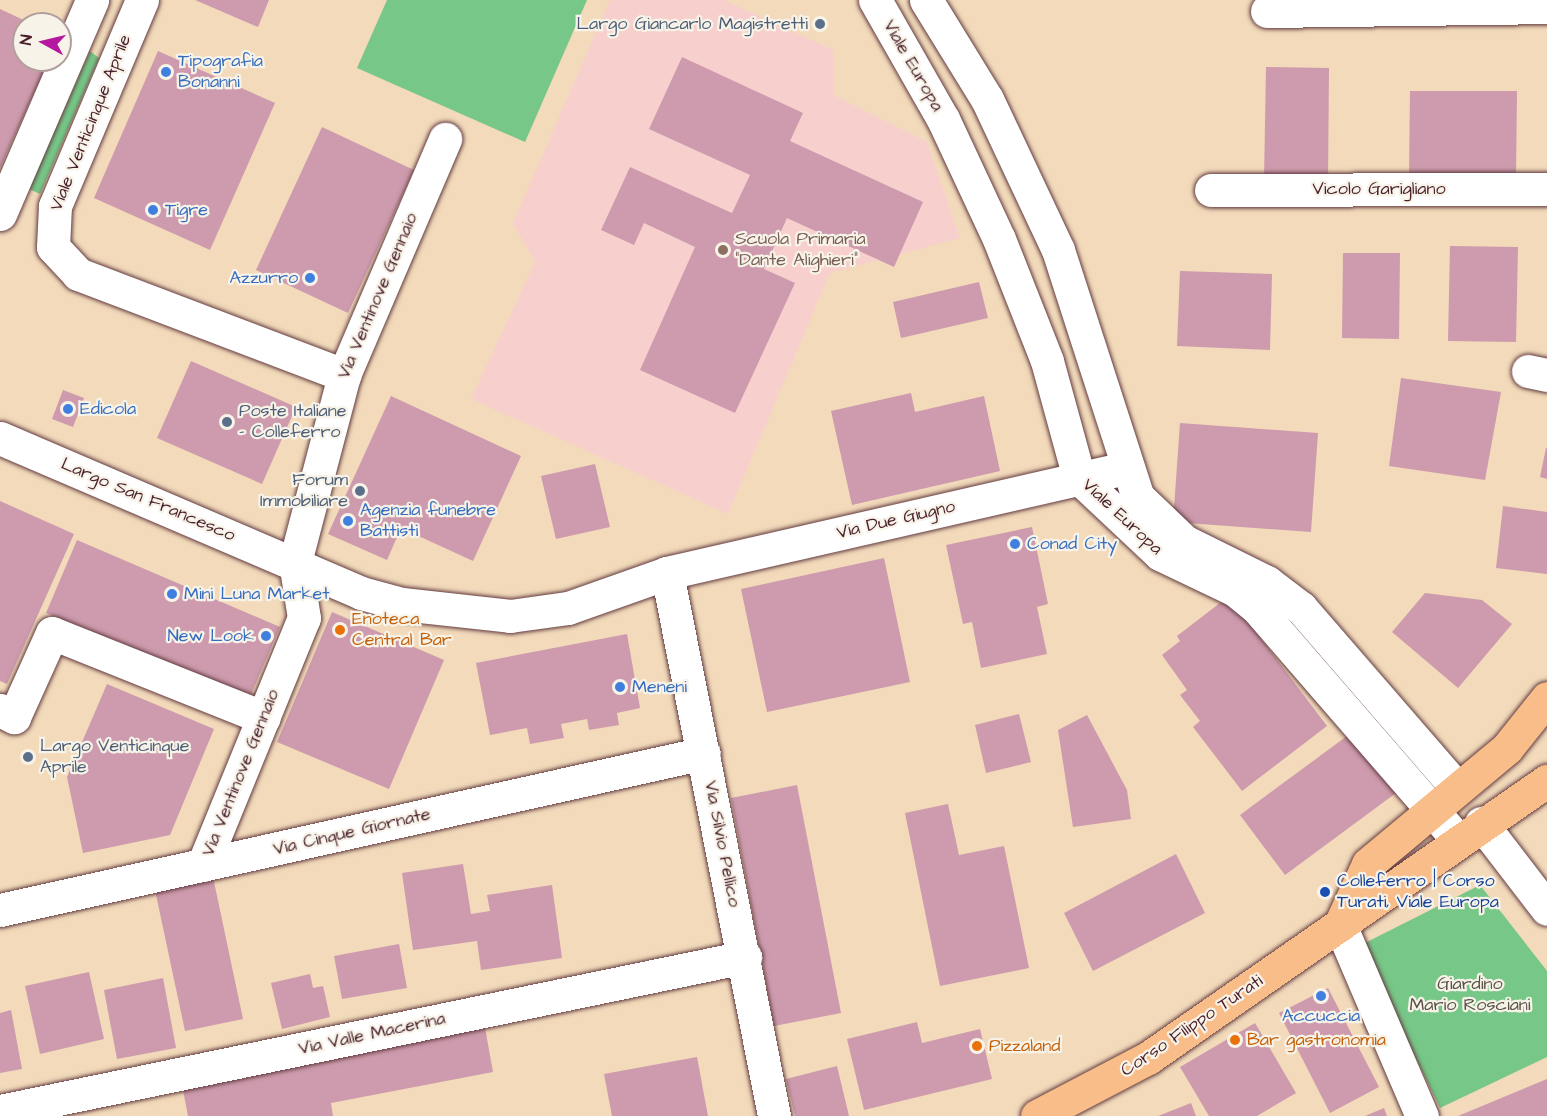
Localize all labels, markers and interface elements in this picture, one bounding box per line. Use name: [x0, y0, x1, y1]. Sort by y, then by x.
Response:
north arrow: [12, 12, 72, 72]
place label: Largo Giancarlo Magistretti: [577, 13, 808, 35]
street label: Viale Europa: [878, 16, 948, 116]
marker: Largo Giancarlo Magistretti: [813, 17, 827, 31]
street label: Viale Venticinque Aprile: [46, 32, 136, 214]
text: N: [15, 33, 38, 46]
place label: Tipografia Bonanni: [178, 51, 263, 94]
marker: Tipografia Bonanni: [159, 65, 173, 79]
street label: Vicolo Garigliano: [1312, 178, 1446, 200]
place label: Tigre: [165, 199, 208, 221]
marker: Tigre: [146, 203, 160, 217]
street label: Via Ventinove Gennaio: [333, 210, 423, 382]
place label: Scuola Primaria "Dante Alighieri": [735, 229, 866, 272]
marker: Scuola Primaria "Dante Alighieri": [716, 243, 730, 257]
place label: Azzurro: [230, 267, 298, 289]
marker: Azzurro: [303, 271, 317, 285]
place label: Edicola: [80, 398, 136, 420]
place label: Poste Italiane – Colleferro: [239, 401, 346, 444]
marker: Edicola: [61, 402, 75, 416]
marker: Poste Italiane – Colleferro: [220, 415, 234, 429]
street label: Largo San Francesco: [58, 453, 238, 547]
place label: Forum Immobiliare: [260, 470, 348, 512]
street label: Viale Europa: [1077, 474, 1167, 560]
marker: Forum Immobiliare: [353, 484, 367, 498]
street label: Via Due Giugno: [835, 496, 957, 544]
place label: Agenzia funebre Battisti: [360, 500, 496, 542]
marker: Agenzia funebre Battisti: [341, 514, 355, 528]
place label: Conad City: [1027, 533, 1117, 555]
marker: Conad City: [1008, 537, 1022, 551]
place label: Mini Luna Market: [184, 583, 330, 605]
marker: Mini Luna Market: [165, 587, 179, 601]
place label: Enoteca Central Bar: [352, 609, 452, 652]
marker: Enoteca Central Bar: [333, 623, 347, 637]
place label: New Look: [167, 625, 254, 647]
marker: New Look: [259, 629, 273, 643]
place label: Meneni: [632, 676, 687, 698]
marker: Meneni: [613, 680, 627, 694]
street label: Via Ventinove Gennaio: [198, 686, 284, 860]
place label: Largo Venticinque Aprile: [40, 736, 189, 778]
marker: Largo Venticinque Aprile: [21, 750, 35, 764]
street label: Via Silvio Pellico: [699, 779, 745, 909]
street label: Via Cinque Giornate: [271, 803, 433, 861]
place label: Colleferro | Corso Turati, Viale Europa: [1337, 871, 1499, 914]
marker: Colleferro | Corso Turati, Viale Europa: [1318, 885, 1332, 899]
street label: Corso Filippo Turati: [1117, 970, 1267, 1082]
park label: Giardino Mario Rosciani: [1409, 974, 1531, 1016]
marker: Accuccia: [1314, 989, 1328, 1003]
place label: Accuccia: [1282, 1005, 1360, 1027]
street label: Via Valle Macerina: [297, 1008, 447, 1060]
place label: Bar gastronomia: [1247, 1029, 1386, 1051]
marker: Bar gastronomia: [1228, 1033, 1242, 1047]
place label: Pizzaland: [989, 1035, 1060, 1057]
marker: Pizzaland: [970, 1039, 984, 1053]

